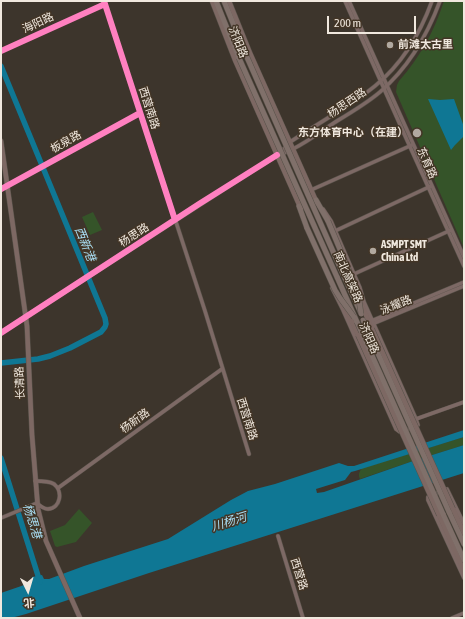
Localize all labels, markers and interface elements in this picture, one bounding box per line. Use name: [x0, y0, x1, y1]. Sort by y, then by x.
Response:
scale bar: [329, 8, 418, 34]
street label: 海阳路: [20, 10, 56, 36]
text: 200 m: [334, 16, 361, 30]
street label: 济阳路: [226, 24, 250, 60]
place label: 前滩太古里: [398, 38, 453, 52]
marker: 前滩太古里: [385, 40, 395, 50]
street label: 西营南路: [136, 85, 162, 131]
street label: 杨思西路: [325, 85, 369, 121]
place label: 东方体育中心（在建）: [298, 126, 408, 140]
marker: 东方体育中心（在建）: [411, 127, 423, 139]
street label: 板泉路: [48, 128, 84, 156]
street label: 东育路: [414, 145, 440, 181]
street label: 杨思路: [117, 220, 151, 250]
water label: 西新港: [72, 225, 98, 263]
place label: ASMPT SMT China Ltd: [381, 238, 427, 264]
marker: ASMPT SMT China Ltd: [368, 246, 378, 256]
street label: 南北高架路: [331, 249, 365, 305]
street label: 泳耀路: [378, 293, 414, 317]
street label: 济阳路: [356, 320, 382, 356]
street label: 长清路: [13, 366, 27, 400]
street label: 西营南路: [234, 396, 260, 442]
street label: 杨新路: [118, 406, 152, 436]
water label: 杨思港: [20, 502, 44, 540]
water label: 川杨河: [210, 510, 248, 534]
street label: 西营路: [288, 556, 310, 592]
north arrow: [8, 571, 48, 611]
text: 北: [23, 596, 35, 609]

